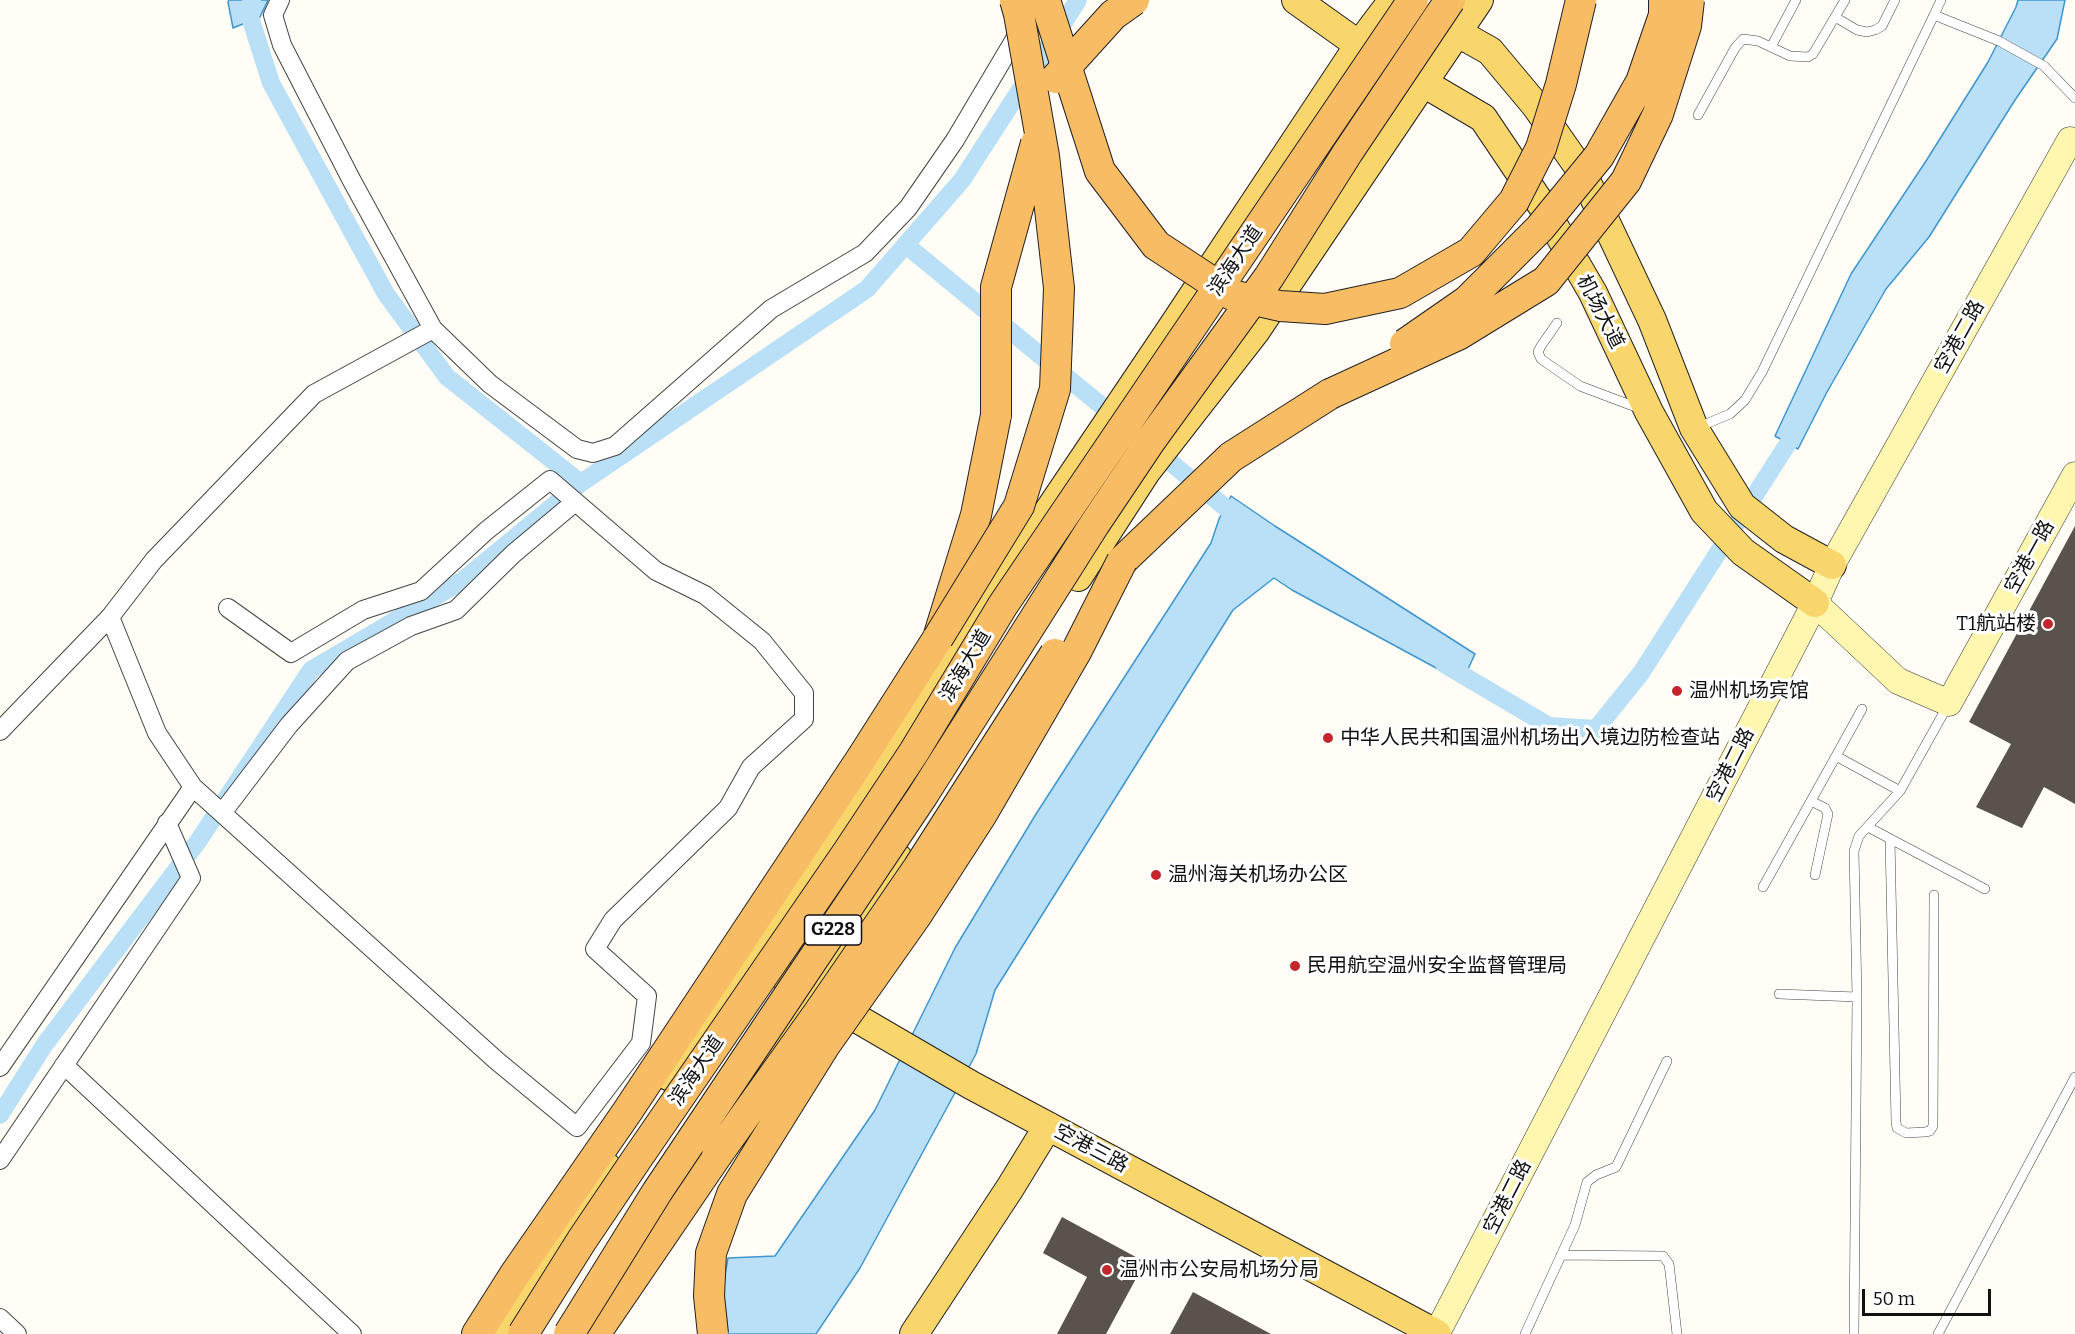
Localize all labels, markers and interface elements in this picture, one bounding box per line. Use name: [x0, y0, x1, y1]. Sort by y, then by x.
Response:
street label: 滨海大道: [1204, 221, 1268, 301]
street label: 机场大道: [1571, 271, 1629, 353]
street label: 空港二路: [1930, 296, 1990, 378]
street label: 空港一路: [2000, 516, 2060, 598]
place label: T1航站楼: [1956, 612, 2036, 636]
marker: T1航站楼: [2041, 617, 2055, 631]
street label: 滨海大道: [935, 626, 997, 706]
place label: 温州机场宾馆: [1689, 679, 1809, 703]
marker: 温州机场宾馆: [1670, 684, 1684, 698]
street label: 空港二路: [1702, 724, 1760, 806]
place label: 中华人民共和国温州机场出入境边防检查站: [1340, 726, 1720, 750]
marker: 中华人民共和国温州机场出入境边防检查站: [1321, 731, 1335, 745]
place label: 温州海关机场办公区: [1168, 863, 1348, 887]
marker: 温州海关机场办公区: [1149, 868, 1163, 882]
road number: G228: [804, 915, 862, 945]
place label: 民用航空温州安全监督管理局: [1307, 954, 1567, 978]
marker: 民用航空温州安全监督管理局: [1288, 959, 1302, 973]
street label: 滨海大道: [665, 1031, 729, 1111]
street label: 空港三路: [1050, 1120, 1132, 1178]
street label: 空港二路: [1479, 1156, 1537, 1238]
place label: 温州市公安局机场分局: [1119, 1258, 1319, 1282]
marker: 温州市公安局机场分局: [1100, 1263, 1114, 1277]
scale bar: [1865, 1277, 1994, 1315]
text: 50 m: [1873, 1288, 1915, 1310]

